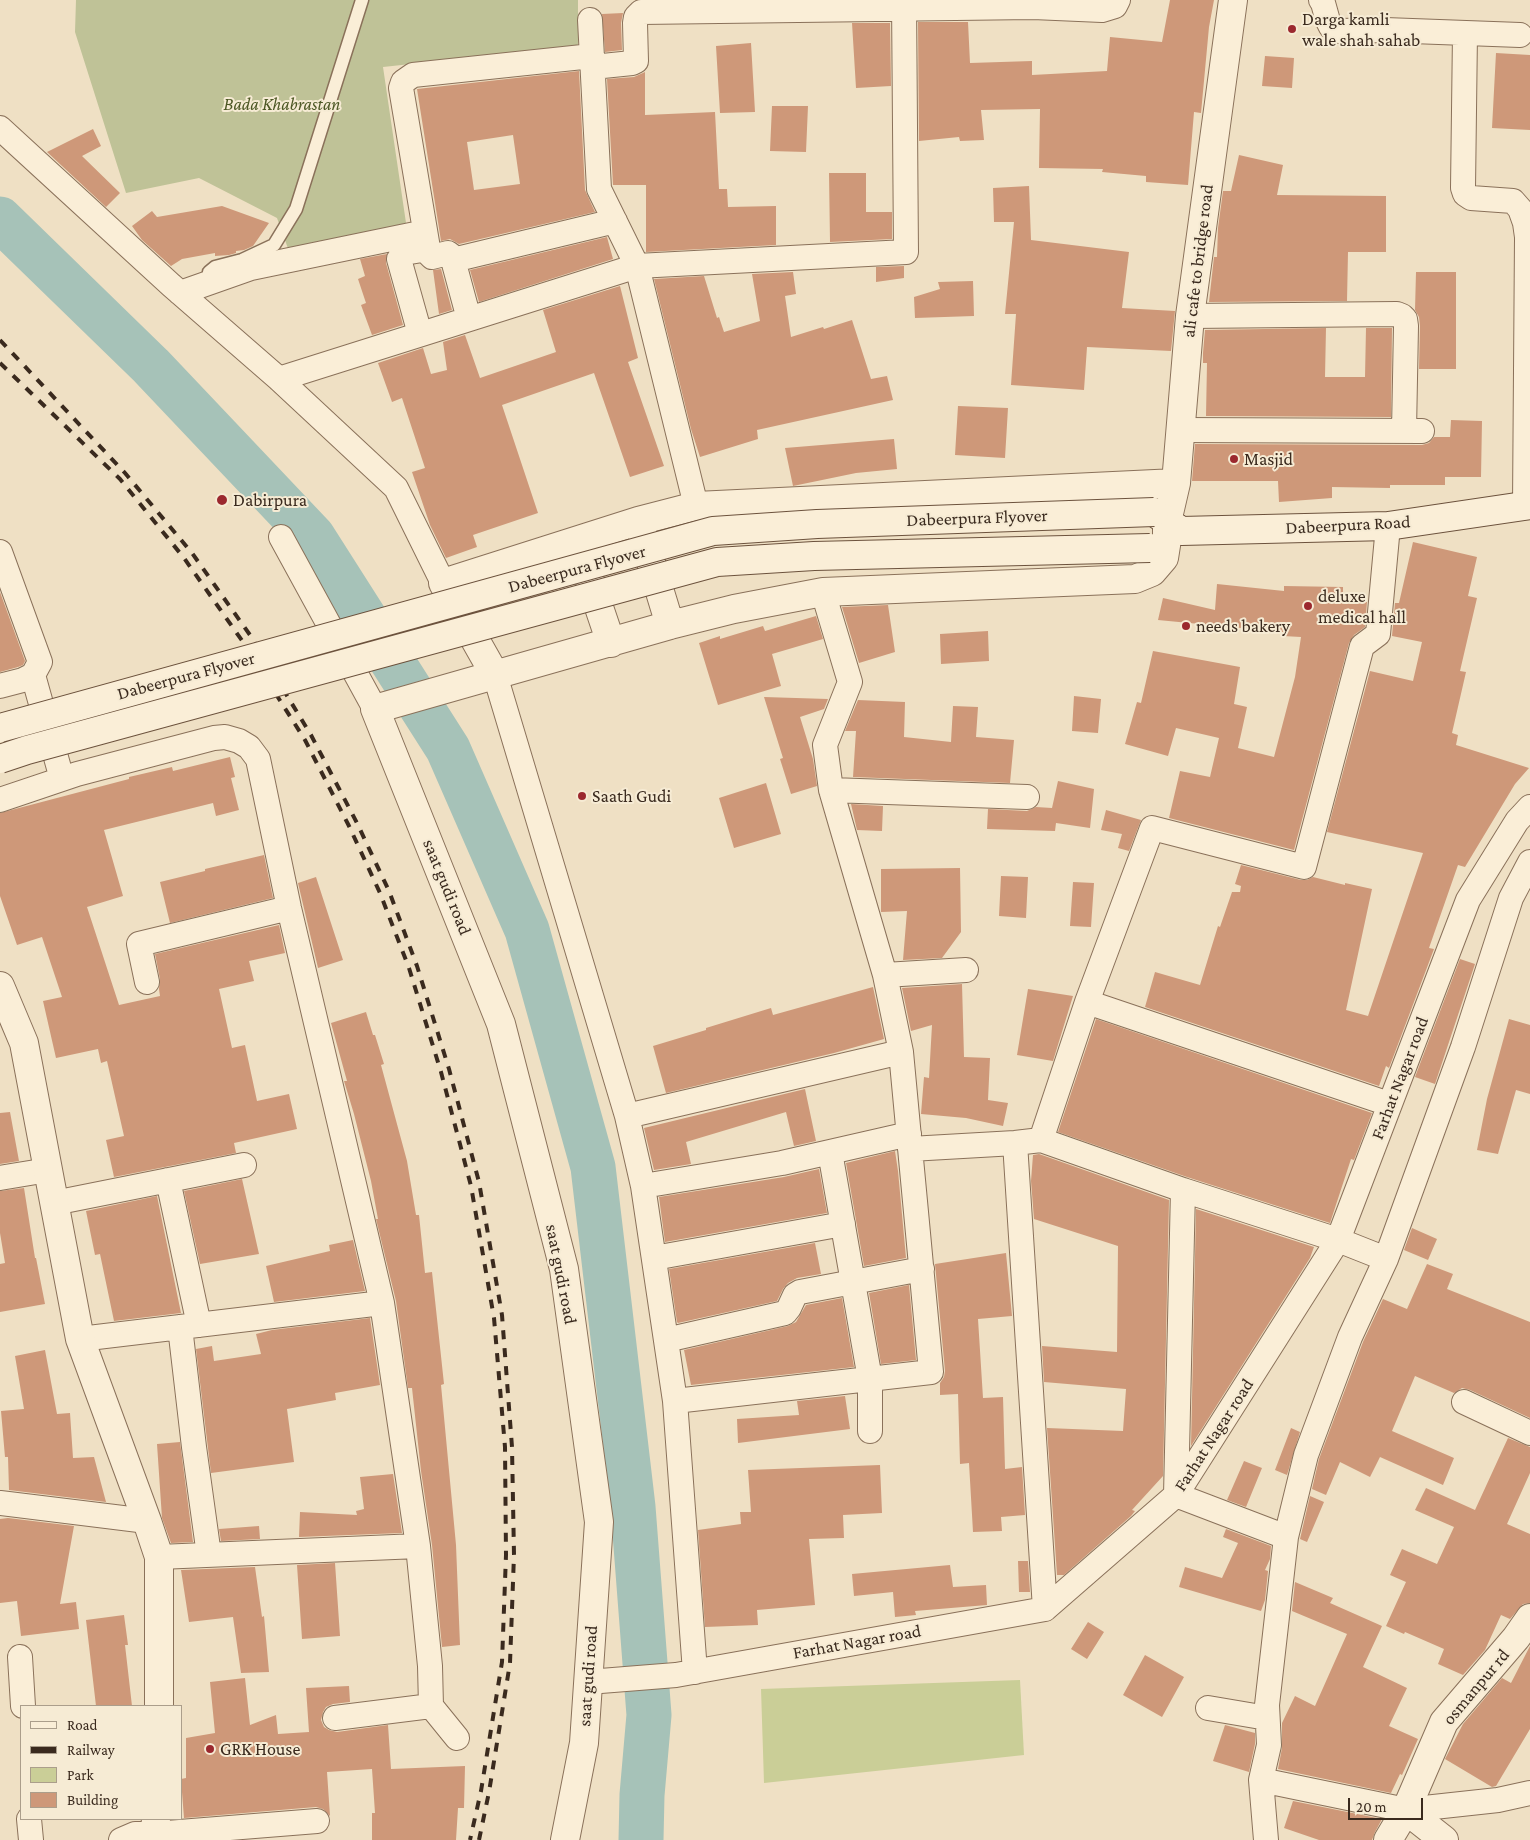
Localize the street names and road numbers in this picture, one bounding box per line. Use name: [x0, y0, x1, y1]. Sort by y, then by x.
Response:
street label: ali cafe to bridge road: [1178, 183, 1218, 339]
street label: Dabeerpura Flyover: [906, 505, 1048, 531]
street label: Dabeerpura Road: [1285, 511, 1411, 539]
street label: Dabeerpura Flyover: [506, 540, 648, 598]
street label: Dabeerpura Flyover: [115, 647, 257, 705]
street label: saat gudi road: [418, 836, 476, 938]
street label: Farhat Nagar road: [1367, 1013, 1433, 1143]
street label: saat gudi road: [541, 1222, 581, 1326]
street label: Farhat Nagar road: [1170, 1375, 1258, 1495]
street label: Farhat Nagar road: [791, 1620, 923, 1664]
street label: saat gudi road: [574, 1625, 602, 1727]
street label: osmanpur rd: [1438, 1645, 1514, 1729]

